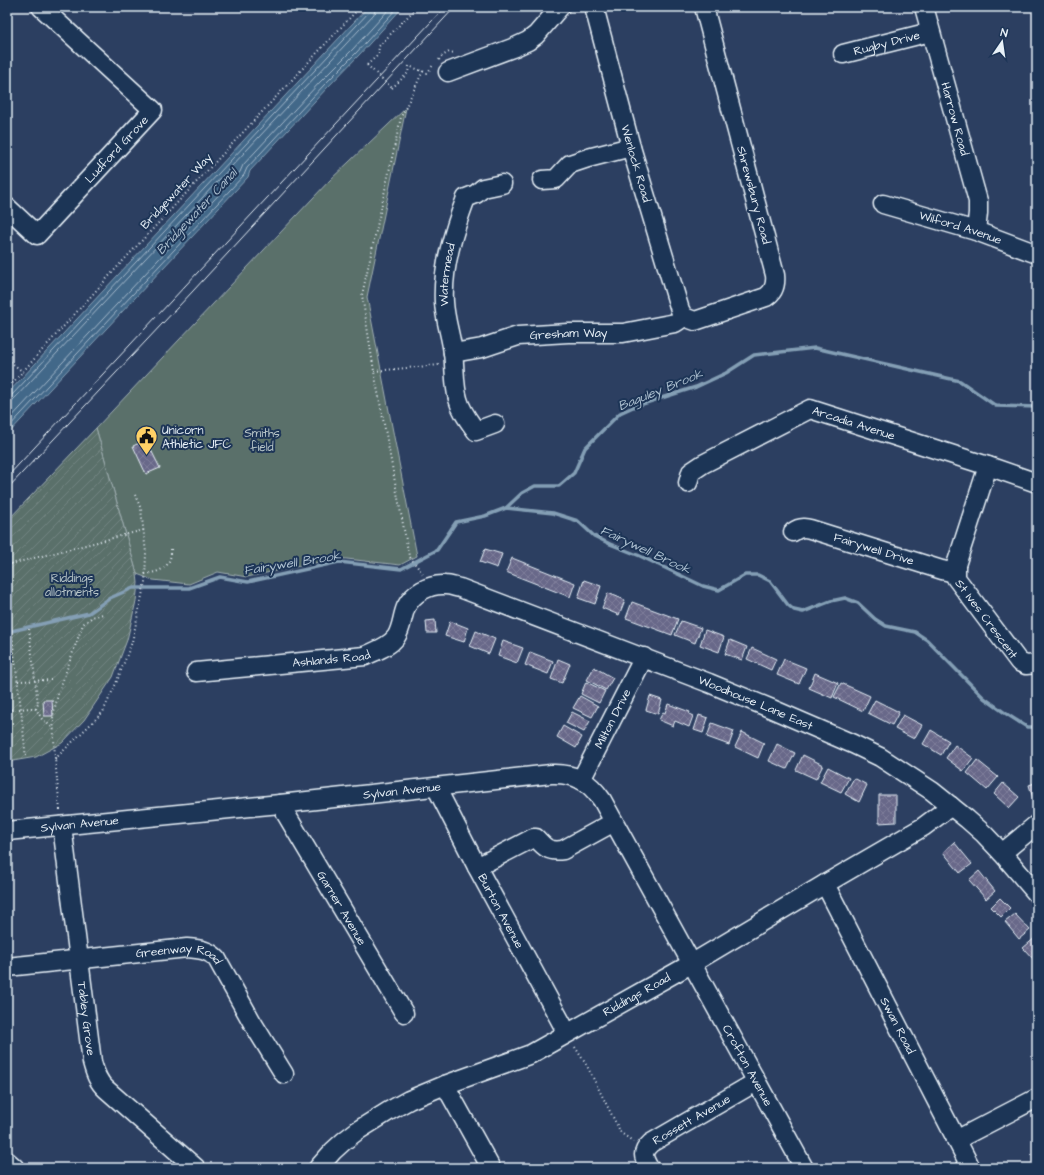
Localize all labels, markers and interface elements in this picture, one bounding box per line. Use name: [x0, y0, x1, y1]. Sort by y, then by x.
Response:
north arrow: [982, 22, 1022, 62]
text: N: [999, 25, 1009, 41]
street label: Rugby Drive: [852, 27, 922, 60]
street label: Harrow Road: [936, 80, 973, 158]
street label: Ludford Grove: [81, 112, 153, 187]
street label: Wenlock Road: [616, 123, 655, 204]
street label: Shrewsbury Road: [731, 144, 775, 246]
street label: Bridgewater Way: [137, 149, 217, 234]
water label: Bridgewater Canal: [152, 163, 243, 259]
street label: Wilford Avenue: [917, 207, 1004, 249]
street label: Watermead: [436, 241, 460, 306]
street label: Gresham Way: [529, 325, 608, 344]
water label: Baguley Brook: [615, 364, 707, 416]
street label: Arcadia Avenue: [810, 402, 898, 445]
place label: Unicorn Athletic JFC: [162, 422, 232, 453]
public building icon: Unicorn Athletic JFC: [133, 424, 159, 457]
park label: Smiths field: [244, 425, 280, 456]
water label: Fairywell Brook: [597, 521, 695, 580]
street label: Fairywell Drive: [832, 529, 917, 570]
water label: Fairywell Brook: [242, 546, 343, 581]
park label: Riddings allotments: [45, 570, 99, 601]
street label: St Ives Crescent: [951, 576, 1022, 662]
street label: Ashlands Road: [292, 646, 374, 672]
street label: Woodhouse Lane East: [696, 672, 816, 735]
street label: Milton Drive: [591, 686, 636, 752]
street label: Sylvan Avenue: [362, 778, 442, 804]
street label: Sylvan Avenue: [40, 812, 120, 837]
street label: Garner Avenue: [313, 868, 370, 949]
street label: Burton Avenue: [473, 871, 528, 952]
street label: Greenway Road: [135, 940, 226, 967]
street label: Riddings Road: [600, 969, 674, 1021]
street label: Tabley Grove: [73, 980, 99, 1057]
street label: Swan Road: [876, 994, 919, 1057]
street label: Crofton Avenue: [718, 1022, 777, 1110]
street label: Rossett Avenue: [650, 1090, 734, 1149]

